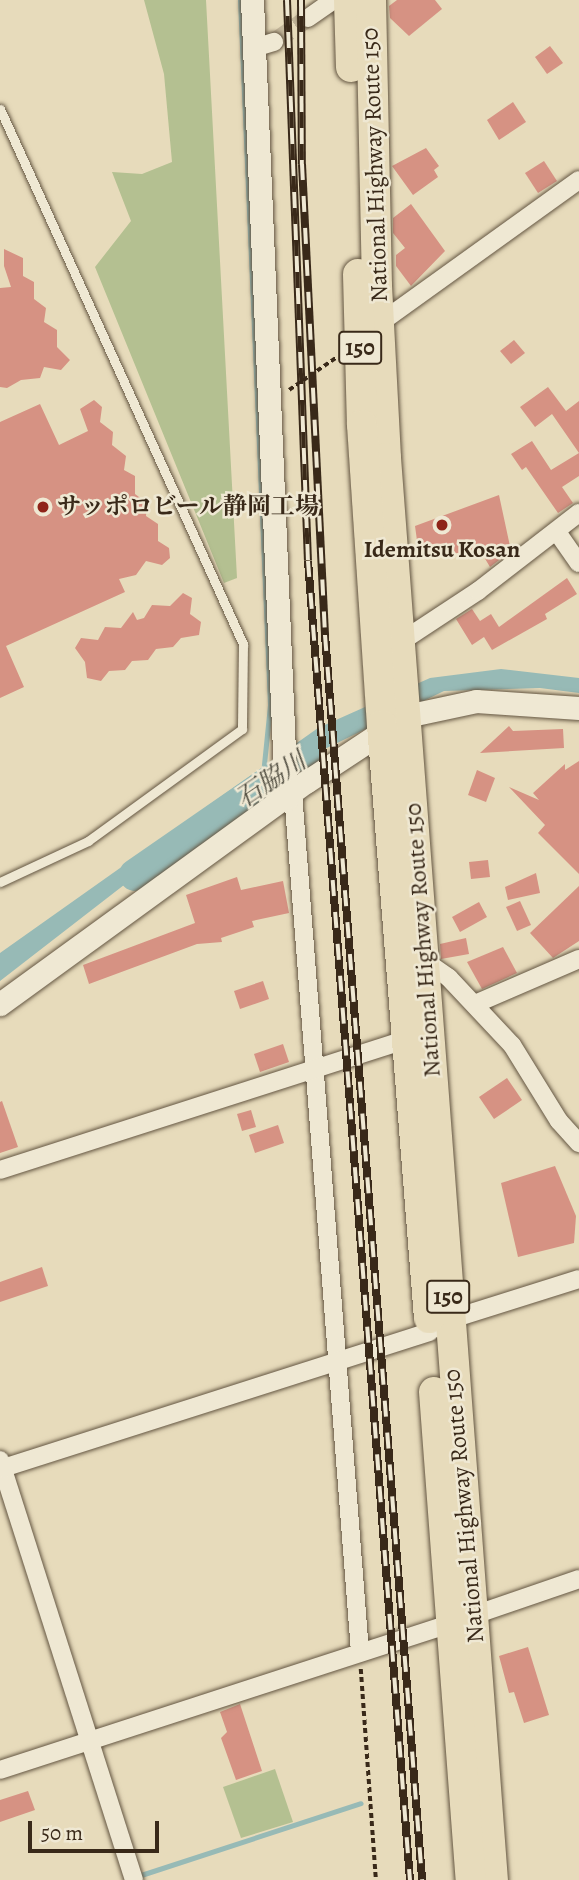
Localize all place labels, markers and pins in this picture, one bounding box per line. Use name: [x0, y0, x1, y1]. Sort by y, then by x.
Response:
place label: サッポロビール静岡工場: [57, 493, 320, 521]
marker: サッポロビール静岡工場: [35, 499, 51, 515]
marker: Idemitsu Kosan: [434, 517, 450, 533]
place label: Idemitsu Kosan: [364, 536, 520, 564]

